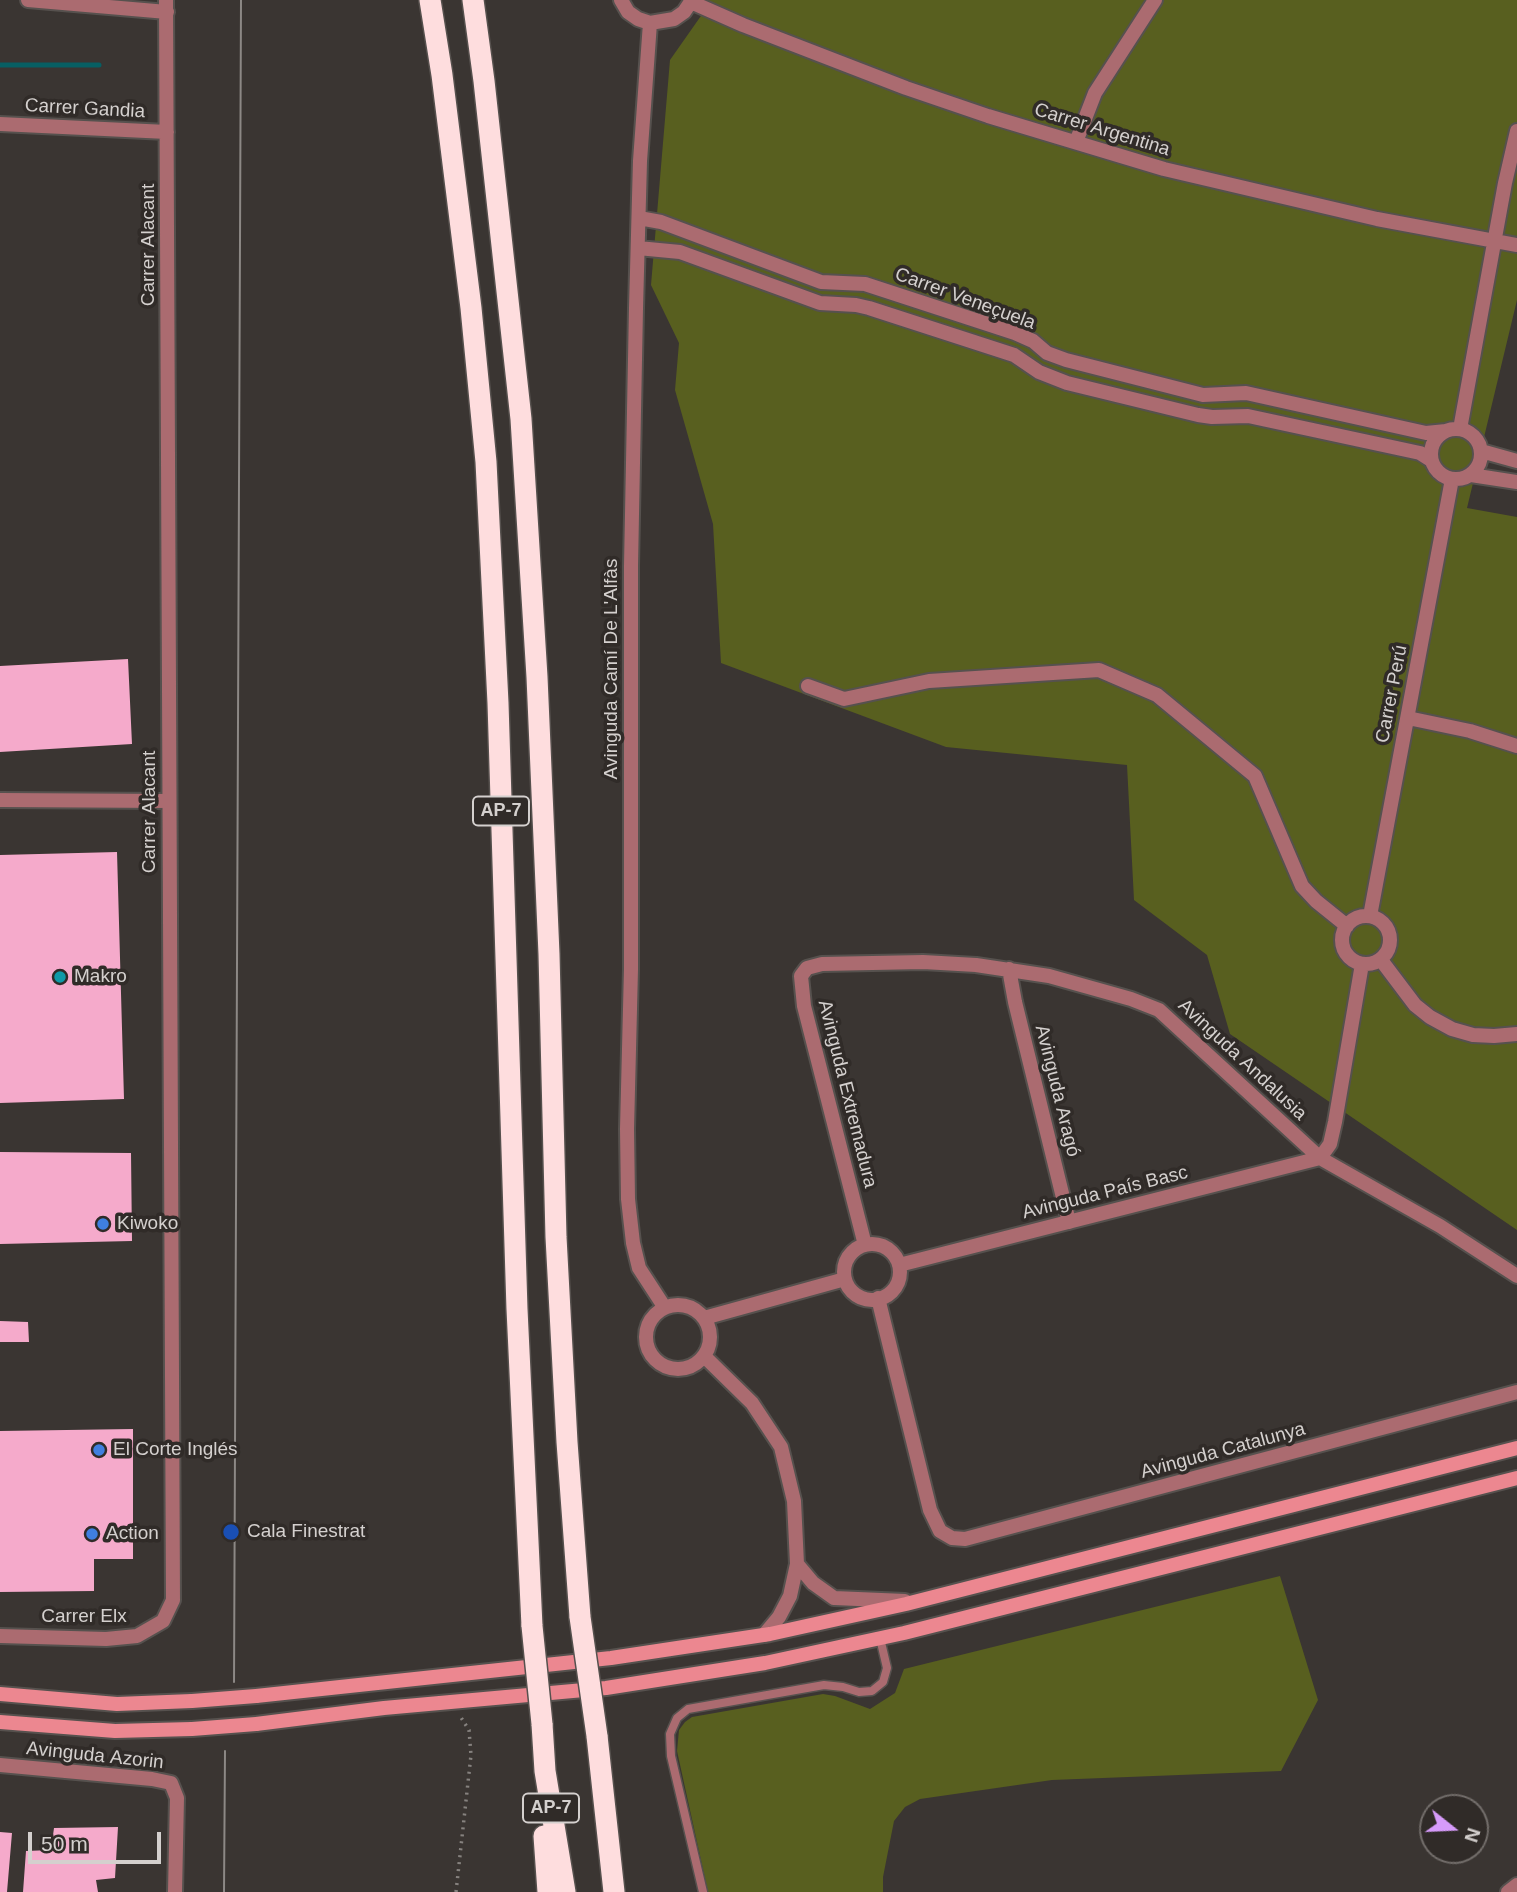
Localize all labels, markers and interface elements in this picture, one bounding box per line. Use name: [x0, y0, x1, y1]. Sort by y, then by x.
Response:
street label: Carrer Gandia: [24, 94, 146, 124]
street label: Carrer Argentina: [1032, 99, 1172, 161]
street label: Carrer Alacant: [138, 184, 160, 306]
street label: Carrer Veneçuela: [892, 263, 1038, 335]
street label: Avinguda Camí De L'Alfàs: [601, 559, 623, 779]
street label: Carrer Perú: [1371, 643, 1413, 745]
street label: Carrer Alacant: [139, 751, 161, 873]
road number: AP-7: [473, 796, 529, 826]
place label: Makro: [74, 966, 127, 988]
marker: Makro: [52, 969, 68, 985]
street label: Avinguda Andalusia: [1173, 995, 1311, 1125]
street label: Avinguda Extremadura: [813, 998, 881, 1190]
street label: Avinguda Aragó: [1030, 1023, 1084, 1159]
street label: Avinguda País Basc: [1020, 1161, 1190, 1225]
place label: Kiwoko: [117, 1213, 178, 1235]
marker: Kiwoko: [95, 1216, 111, 1232]
street label: Avinguda Catalunya: [1138, 1418, 1308, 1484]
place label: El Corte Inglés: [113, 1439, 238, 1461]
marker: El Corte Inglés: [91, 1442, 107, 1458]
place label: Cala Finestrat: [247, 1521, 365, 1543]
marker: Cala Finestrat: [221, 1522, 241, 1542]
place label: Action: [106, 1523, 159, 1545]
marker: Action: [84, 1526, 100, 1542]
street label: Carrer Elx: [41, 1606, 127, 1628]
street label: Avinguda Azorin: [25, 1737, 165, 1775]
road number: AP-7: [523, 1794, 579, 1822]
north arrow: [1419, 1794, 1489, 1864]
scale bar: [32, 1818, 164, 1862]
text: N: [1460, 1825, 1485, 1845]
text: 50 m: [41, 1832, 88, 1855]

